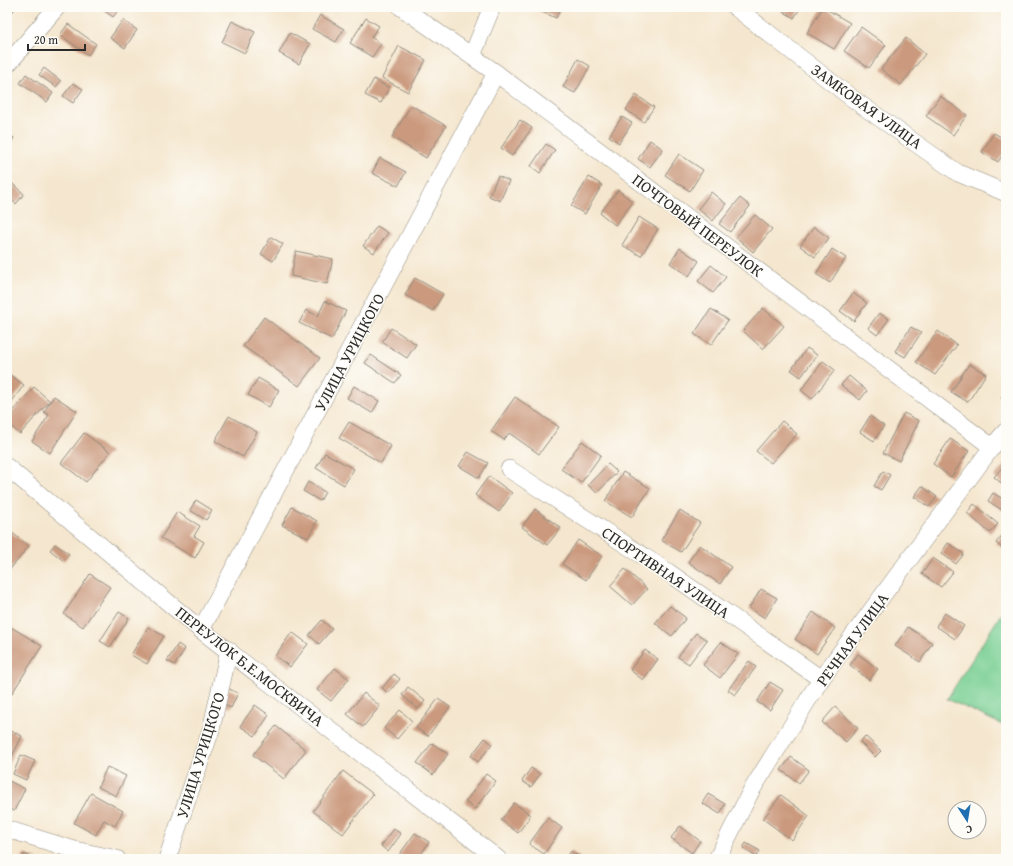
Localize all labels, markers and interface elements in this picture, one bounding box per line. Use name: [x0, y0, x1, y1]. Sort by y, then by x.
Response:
scale bar: [28, 26, 85, 52]
text: 20 m: [34, 31, 58, 48]
street label: ЗАМКОВАЯ УЛИЦА: [806, 57, 928, 155]
street label: ПОЧТОВЫЙ ПЕРЕУЛОК: [627, 168, 769, 282]
street label: УЛИЦА УРИЦКОГО: [308, 288, 390, 415]
street label: СПОРТИВНАЯ УЛИЦА: [597, 520, 735, 624]
street label: РЕЧНАЯ УЛИЦА: [810, 587, 894, 691]
street label: ПЕРЕУЛОК Б.Е.МОСКВИЧА: [170, 600, 330, 732]
street label: УЛИЦА УРИЦКОГО: [169, 689, 231, 821]
north arrow: [947, 800, 987, 840]
text: С: [964, 821, 974, 838]

